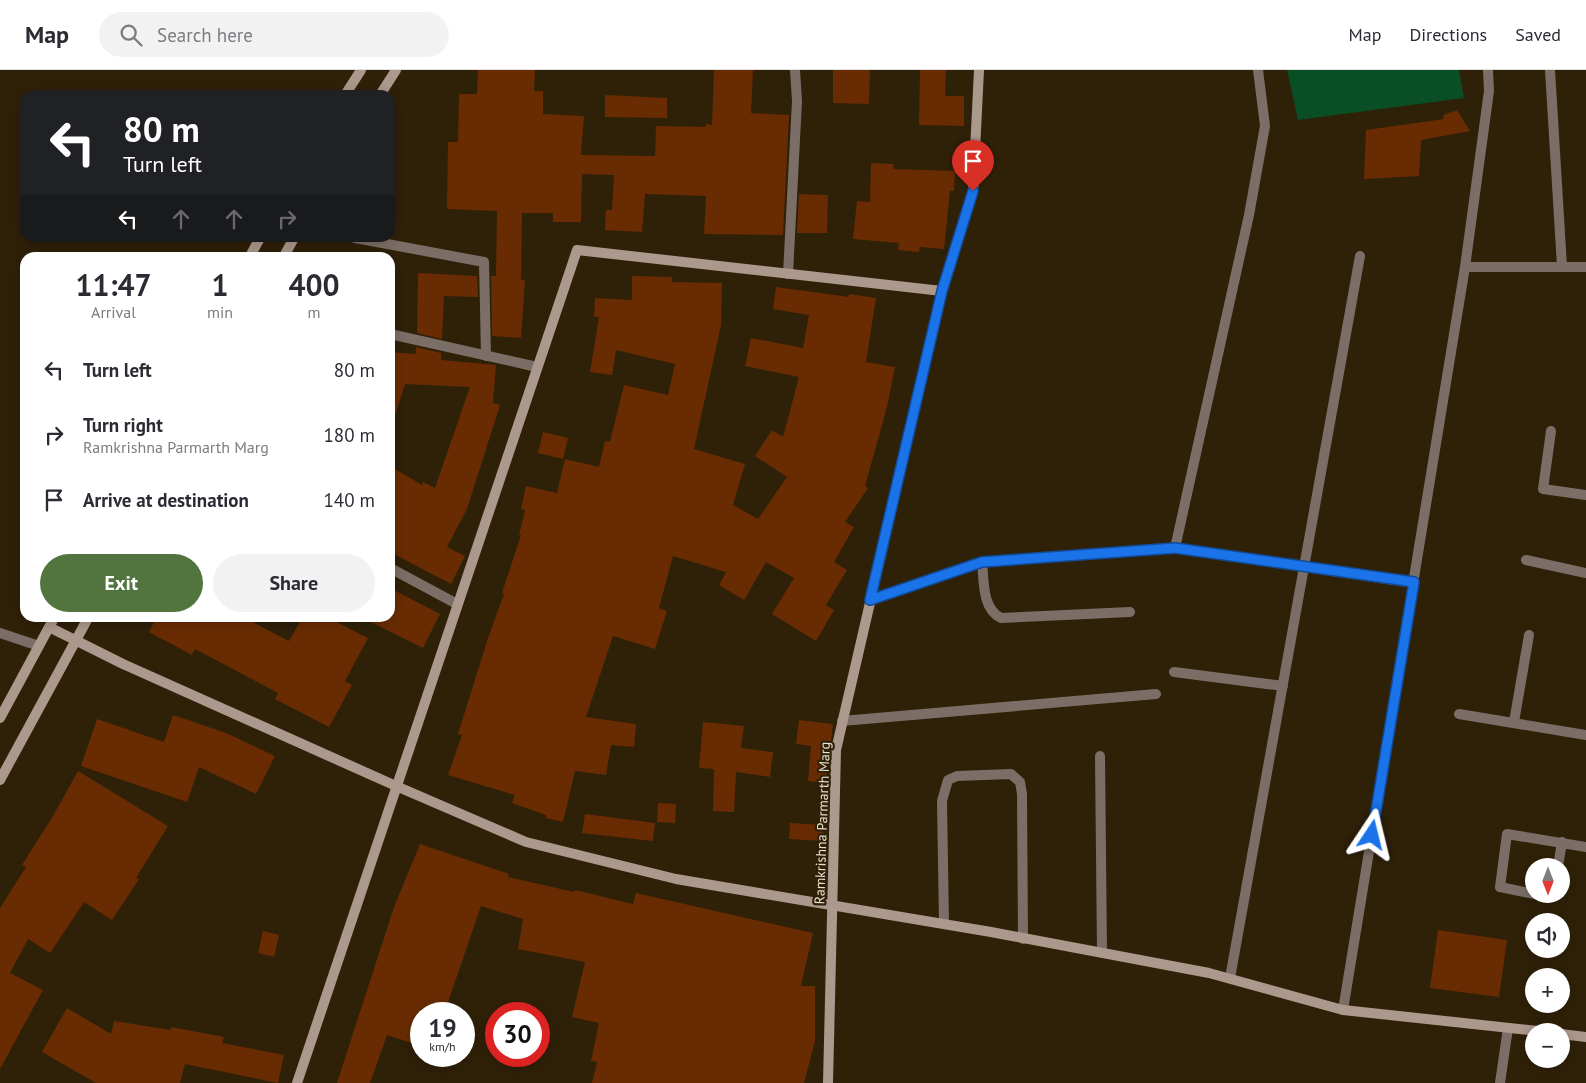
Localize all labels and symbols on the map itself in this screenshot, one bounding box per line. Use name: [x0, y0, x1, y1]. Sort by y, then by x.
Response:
pin: [952, 140, 994, 191]
street label: Ramkrishna Parmarth Marg: [810, 741, 834, 905]
position arrow: [1345, 808, 1397, 860]
north arrow: [1525, 858, 1570, 902]
speed limit sign: 30: [485, 1002, 550, 1067]

